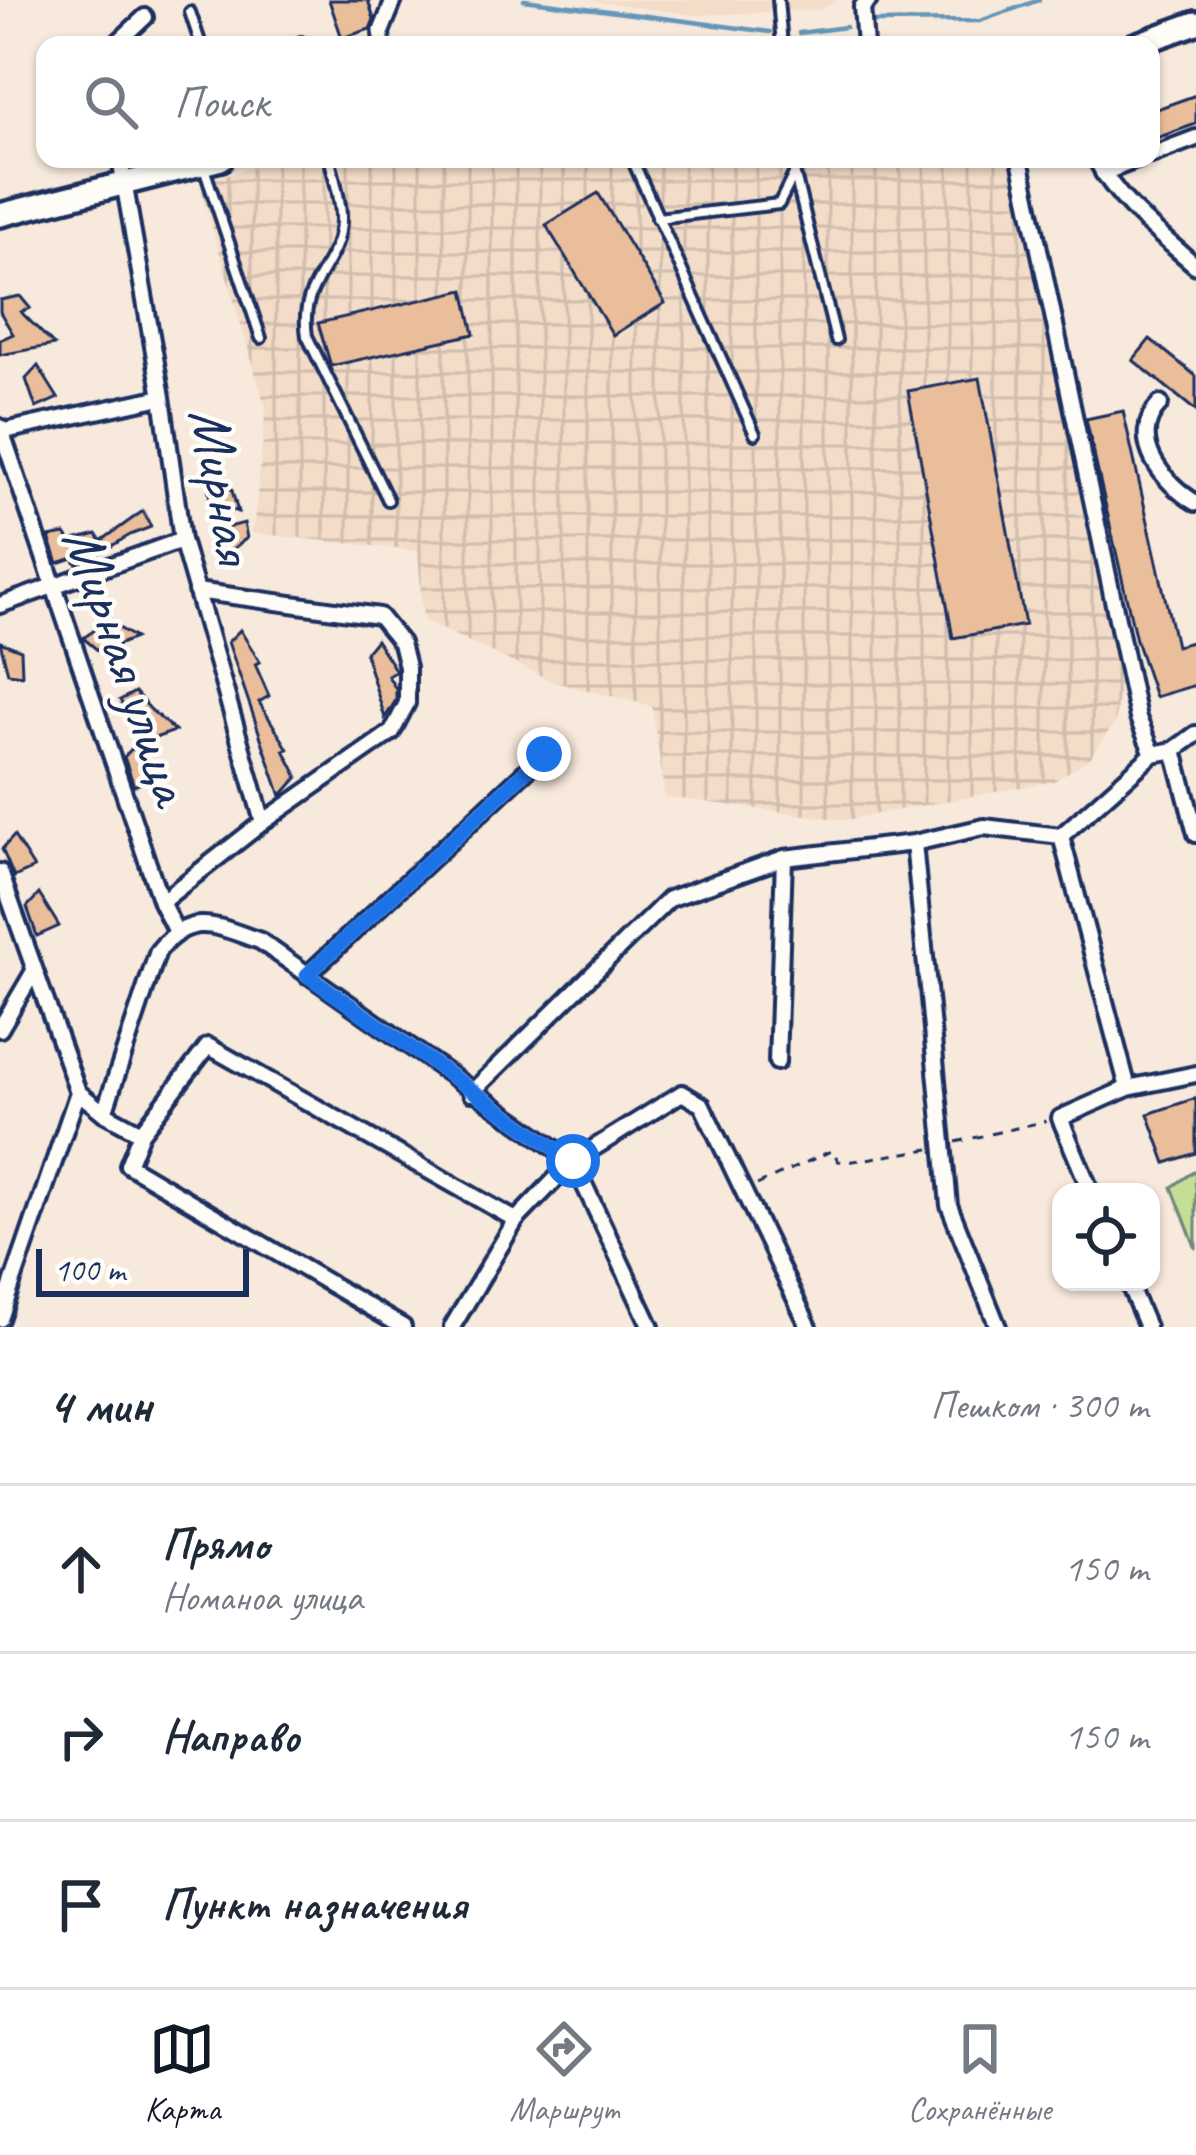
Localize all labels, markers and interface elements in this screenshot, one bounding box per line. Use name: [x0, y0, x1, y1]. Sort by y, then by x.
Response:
search box: [36, 36, 1160, 168]
icon: search: [78, 69, 144, 135]
text: Поиск: [174, 74, 269, 131]
street label: Мирная: [172, 402, 275, 573]
street label: Мирная улица: [46, 518, 212, 818]
route end: [517, 727, 571, 781]
route start: [546, 1134, 600, 1188]
map controls: [1052, 1183, 1160, 1291]
button: locate: [1052, 1183, 1160, 1291]
scale bar: [36, 1243, 249, 1296]
text: 100 m: [54, 1249, 125, 1291]
text: 4 мин: [48, 1373, 152, 1437]
text: Пешком · 300 m: [930, 1381, 1148, 1430]
text: Прямо: [162, 1516, 269, 1573]
icon: ahead: [48, 1536, 114, 1602]
text: 150 m: [1064, 1544, 1148, 1593]
text: Номаноа улица: [162, 1573, 363, 1622]
icon: right: [48, 1704, 114, 1770]
text: Направо: [162, 1708, 300, 1765]
text: 150 m: [1064, 1712, 1148, 1761]
icon: arrive: [48, 1872, 114, 1938]
text: Пункт назначения: [162, 1876, 467, 1933]
tab: Карта: [145, 2016, 220, 2130]
tab: Маршрут: [510, 2016, 619, 2130]
tab: Сохранённые: [908, 2016, 1051, 2130]

